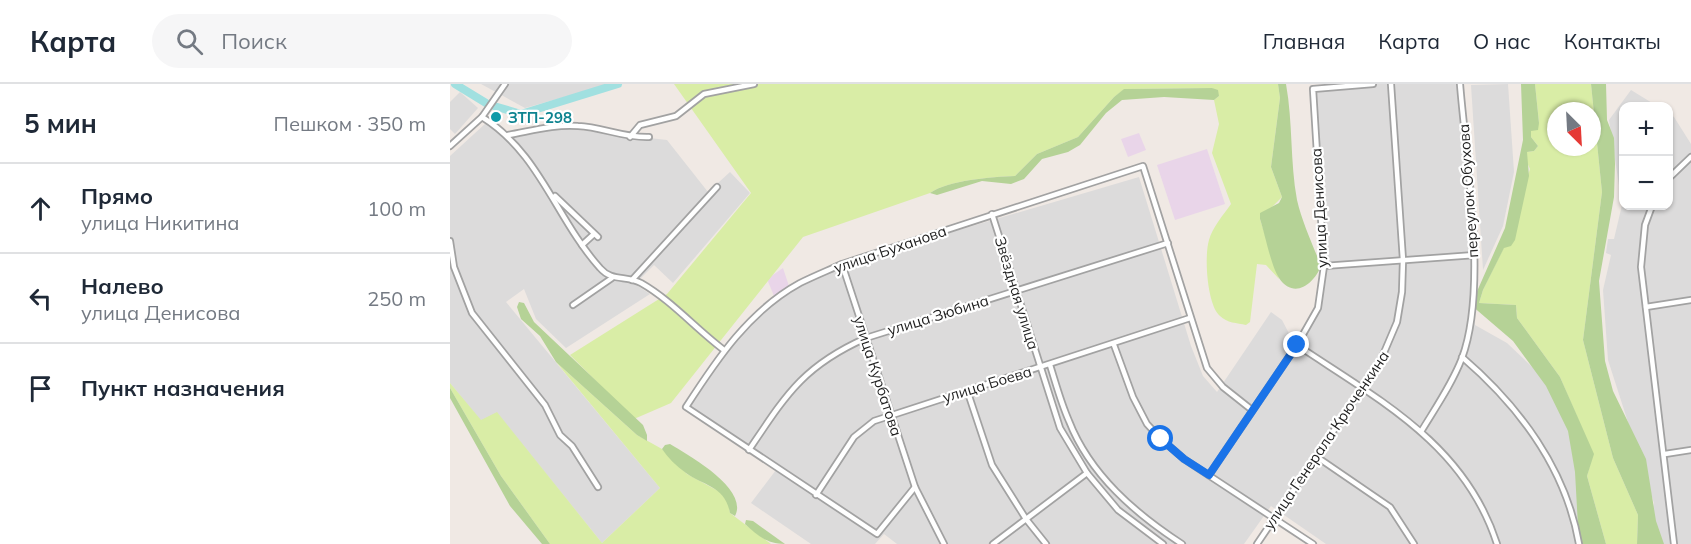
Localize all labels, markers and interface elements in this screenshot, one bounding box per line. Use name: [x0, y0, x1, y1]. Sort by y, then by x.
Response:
search box: [152, 14, 572, 68]
text: Карта: [30, 24, 116, 59]
icon: search: [173, 25, 206, 58]
text: Поиск: [221, 27, 287, 55]
text: Главная: [1263, 28, 1345, 54]
text: Карта: [1378, 28, 1440, 54]
text: О нас: [1473, 28, 1531, 54]
text: Контакты: [1564, 28, 1661, 54]
north arrow: [1547, 102, 1601, 156]
map controls: [1619, 102, 1673, 210]
button: +: [1619, 102, 1673, 156]
text: 5 мин: [24, 107, 97, 140]
place label: ЗТП-298: [508, 108, 572, 127]
marker: ЗТП-298: [489, 110, 503, 124]
text: Пешком · 350 m: [274, 111, 426, 136]
street label: переулок Обухова: [1454, 123, 1482, 259]
street label: улица Денисова: [1306, 148, 1332, 268]
button: −: [1619, 156, 1673, 210]
text: Прямо: [81, 182, 153, 210]
icon: ahead: [24, 192, 57, 225]
text: 100 m: [367, 196, 426, 221]
text: улица Никитина: [81, 210, 240, 235]
street label: улица Буханова: [831, 221, 949, 277]
street label: Звёздная улица: [991, 234, 1043, 352]
text: Налево: [81, 272, 164, 300]
icon: left: [24, 282, 57, 315]
text: 250 m: [367, 286, 426, 311]
street label: улица Зюбина: [885, 291, 991, 339]
text: улица Денисова: [81, 300, 241, 325]
street label: улица Курбатова: [850, 313, 906, 439]
route end: [1283, 331, 1309, 357]
street label: улица Генерала Крюченкина: [1259, 347, 1393, 533]
street label: улица Боева: [940, 361, 1034, 407]
icon: arrive: [24, 372, 57, 405]
text: Пункт назначения: [81, 374, 285, 402]
route start: [1147, 425, 1173, 451]

